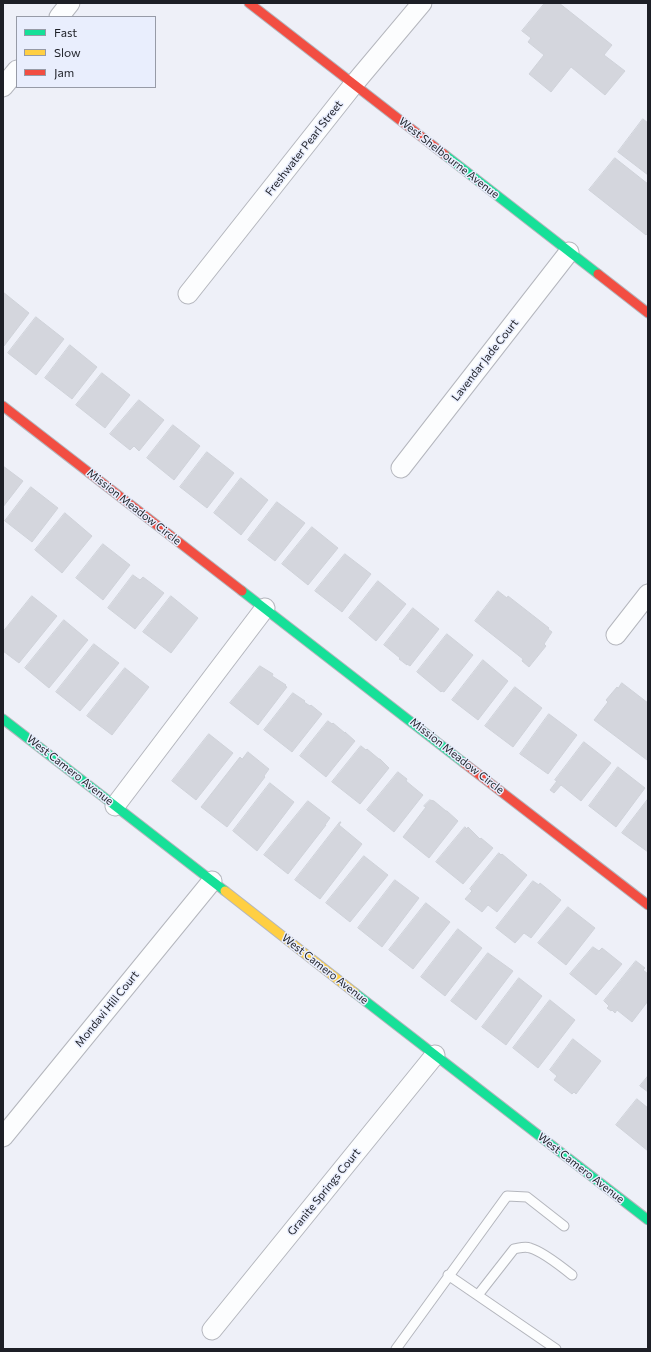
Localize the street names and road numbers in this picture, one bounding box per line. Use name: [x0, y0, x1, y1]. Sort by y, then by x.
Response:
street label: Freshwater Pearl Street: [263, 98, 345, 198]
street label: West Shelbourne Avenue: [396, 115, 502, 201]
street label: Lavendar Jade Court: [449, 316, 521, 404]
street label: Mission Meadow Circle: [84, 466, 184, 548]
street label: Mission Meadow Circle: [407, 715, 507, 797]
street label: West Camero Avenue: [24, 732, 116, 808]
street label: West Camero Avenue: [279, 931, 371, 1007]
street label: Mondavi Hill Court: [72, 968, 142, 1050]
street label: West Camero Avenue: [535, 1130, 627, 1206]
street label: Granite Springs Court: [285, 1146, 363, 1238]

